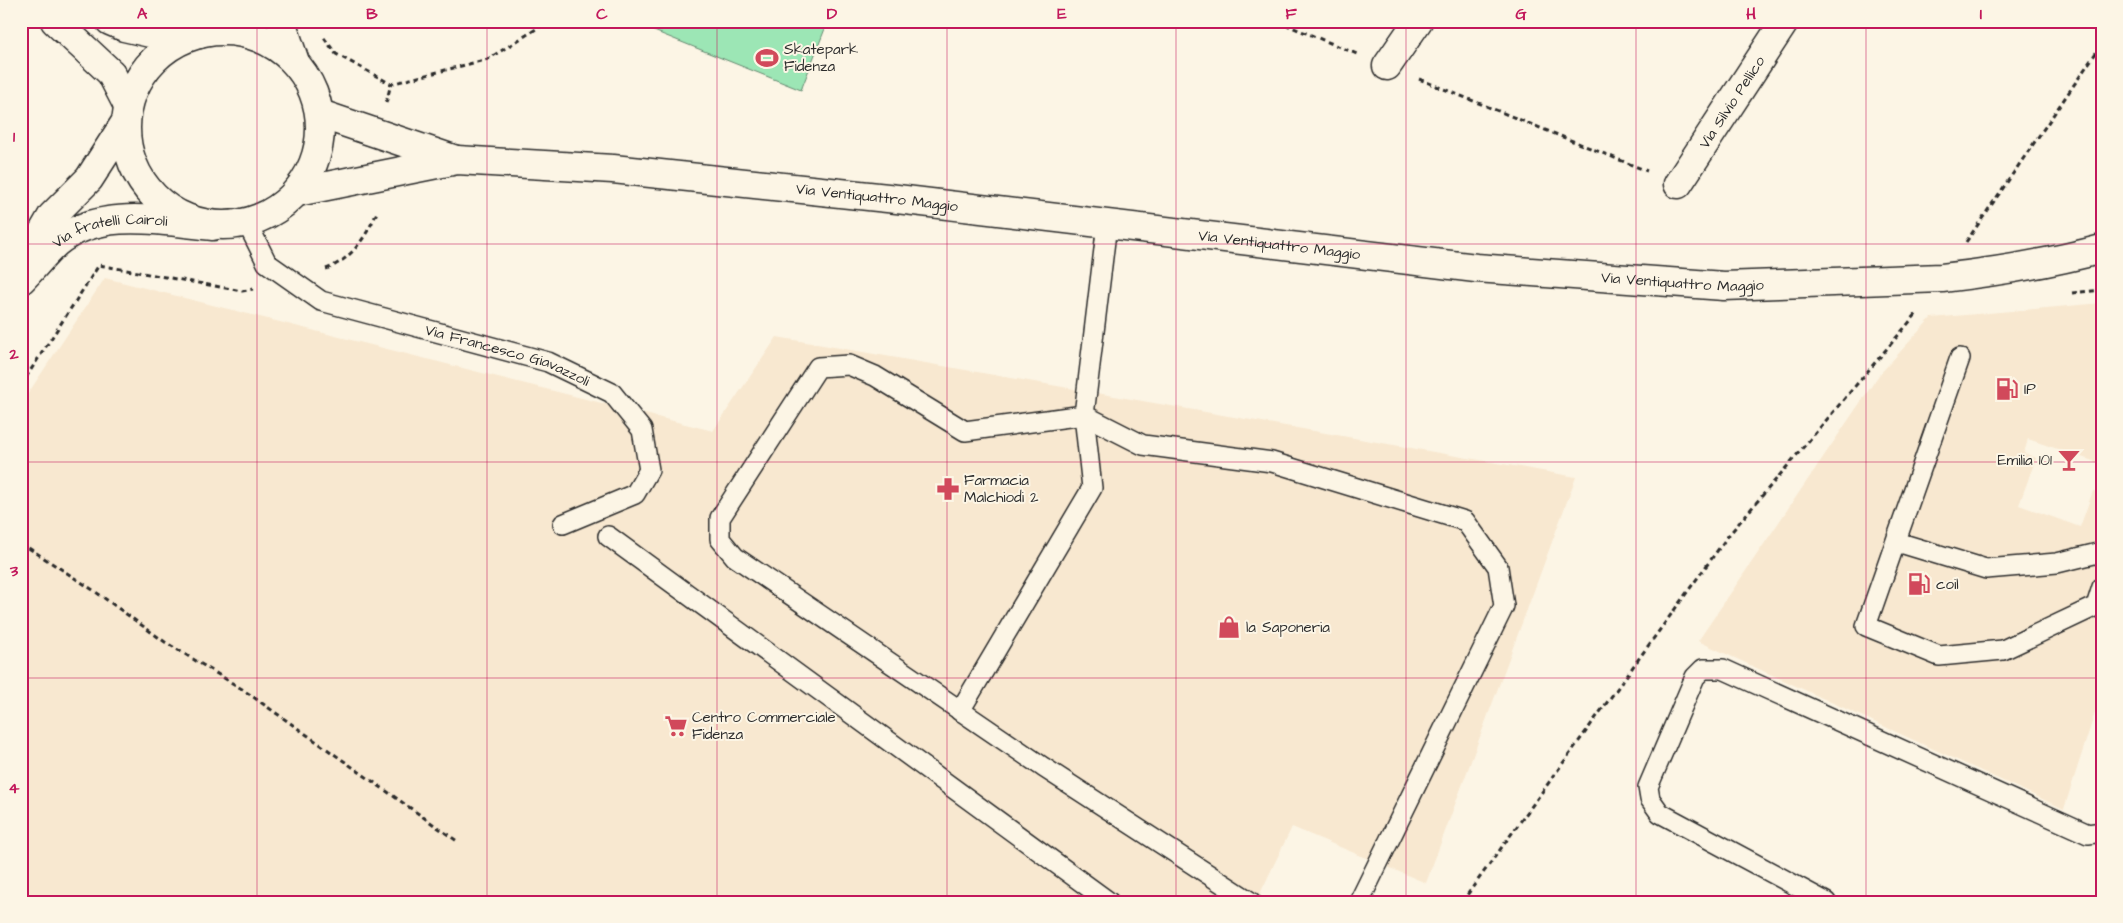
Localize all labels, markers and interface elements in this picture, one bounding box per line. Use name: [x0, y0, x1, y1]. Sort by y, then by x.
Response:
text: A: [137, 3, 148, 25]
text: B: [366, 3, 378, 25]
text: C: [596, 3, 608, 25]
text: D: [827, 3, 838, 25]
text: E: [1057, 3, 1067, 25]
text: F: [1285, 3, 1297, 25]
text: G: [1515, 3, 1527, 25]
text: H: [1746, 3, 1756, 25]
text: I: [1980, 3, 1982, 25]
place label: Skatepark Fidenza: [784, 39, 858, 77]
sports icon: Skatepark Fidenza: [754, 45, 780, 71]
street label: Via Silvio Pellico: [1694, 51, 1770, 152]
text: 1: [13, 126, 16, 148]
street label: Via Ventiquattro Maggio: [795, 178, 960, 217]
street label: Via fratelli Cairoli: [48, 209, 169, 253]
street label: Via Ventiquattro Maggio: [1197, 224, 1362, 265]
street label: Via Ventiquattro Maggio: [1600, 267, 1765, 297]
street label: Via Francesco Giavazzoli: [423, 319, 594, 391]
text: 2: [8, 343, 19, 365]
fuel station icon: IP: [1994, 376, 2020, 402]
place label: IP: [2024, 379, 2036, 400]
bar icon: Emilia 101: [2056, 447, 2082, 473]
place label: Emilia 101: [1998, 450, 2052, 471]
place label: Farmacia Malchiodi 2: [964, 470, 1039, 508]
pharmacy icon: Farmacia Malchiodi 2: [935, 476, 961, 502]
text: 3: [9, 560, 19, 582]
fuel station icon: coil: [1906, 571, 1932, 597]
place label: coil: [1936, 574, 1959, 595]
shop icon: la Saponeria: [1216, 614, 1242, 640]
place label: la Saponeria: [1246, 617, 1330, 638]
place label: Centro Commerciale Fidenza: [692, 707, 836, 745]
supermarket icon: Centro Commerciale Fidenza: [663, 713, 689, 739]
text: 4: [9, 777, 20, 799]

